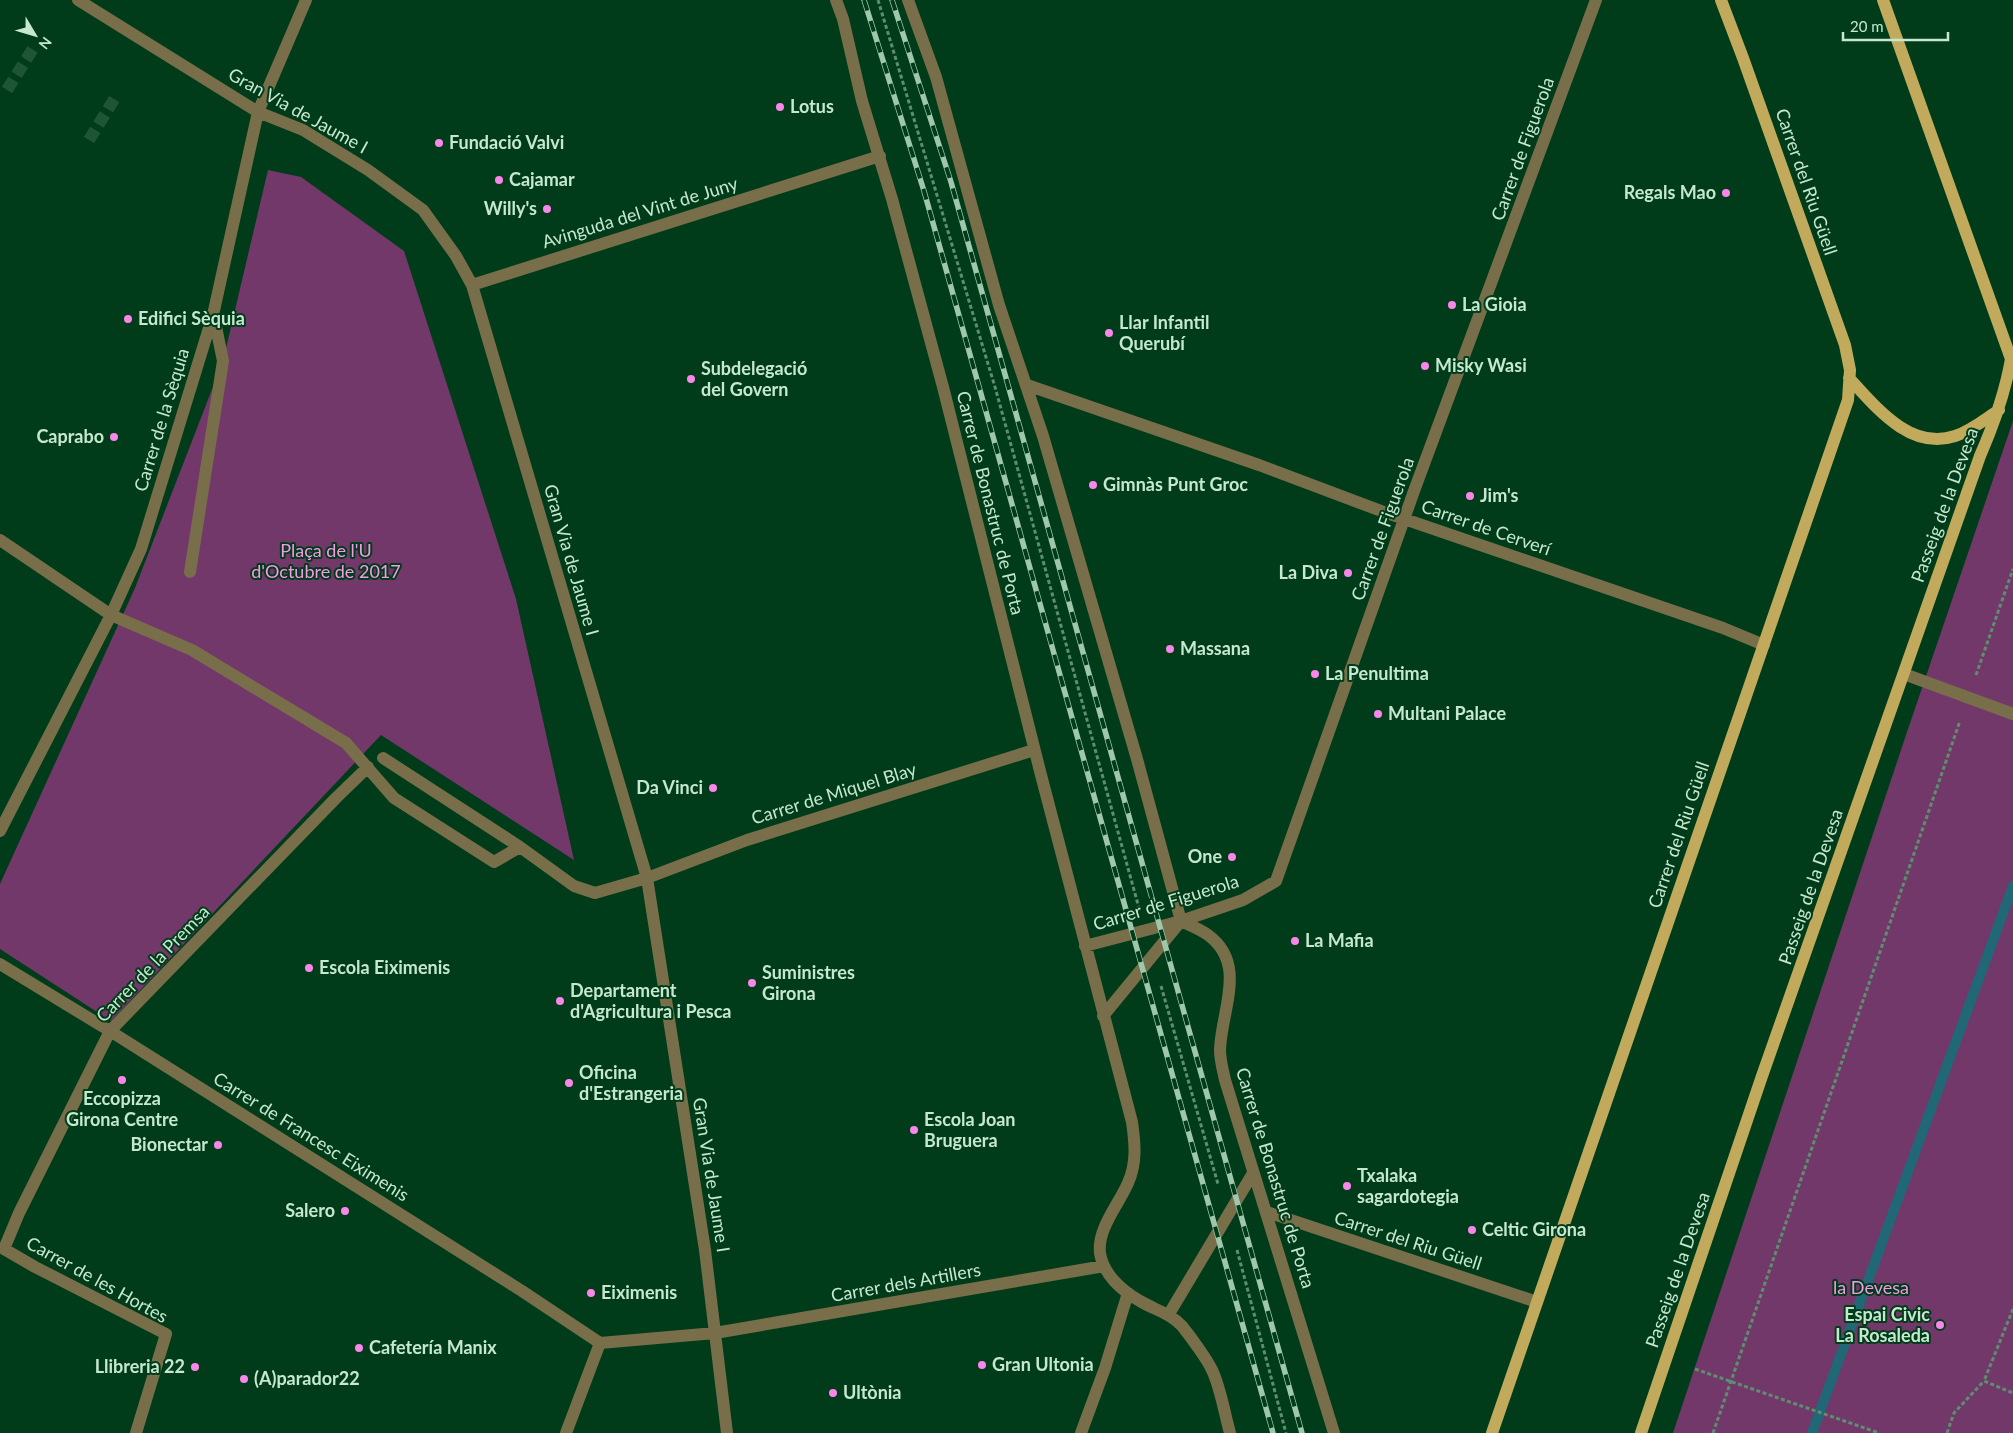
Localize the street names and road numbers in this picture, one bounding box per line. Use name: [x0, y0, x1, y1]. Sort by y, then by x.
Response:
street label: Gran Via de Jaume I: [225, 63, 372, 158]
street label: Carrer de Figuerola: [1486, 74, 1558, 223]
street label: Carrer del Riu Güell: [1772, 105, 1842, 258]
street label: Avinguda del Vint de Juny: [539, 172, 741, 252]
street label: Carrer de la Sèquia: [129, 345, 193, 494]
street label: Carrer de Bonastruc de Porta: [953, 389, 1029, 617]
street label: Passeig de la Devesa: [1906, 424, 1982, 585]
street label: Carrer de Figuerola: [1346, 454, 1418, 603]
street label: Gran Via de Jaume I: [540, 482, 604, 638]
street label: Carrer de Cerverí: [1419, 495, 1555, 560]
street label: Carrer de Miquel Blay: [749, 757, 920, 829]
street label: Carrer del Riu Güell: [1643, 758, 1713, 911]
street label: Passeig de la Devesa: [1773, 806, 1847, 967]
street label: Carrer de Figuerola: [1090, 869, 1241, 935]
street label: Carrer de la Premsa: [91, 900, 214, 1026]
street label: Carrer de Bonastruc de Porta: [1232, 1065, 1320, 1291]
street label: Carrer de Francesc Eiximenis: [210, 1067, 414, 1206]
street label: Gran Via de Jaume I: [689, 1096, 735, 1254]
street label: Passeig de la Devesa: [1640, 1189, 1714, 1350]
street label: Carrer del Riu Güell: [1332, 1206, 1485, 1274]
street label: Carrer de les Hortes: [23, 1231, 172, 1327]
street label: Carrer dels Artillers: [829, 1258, 983, 1306]

